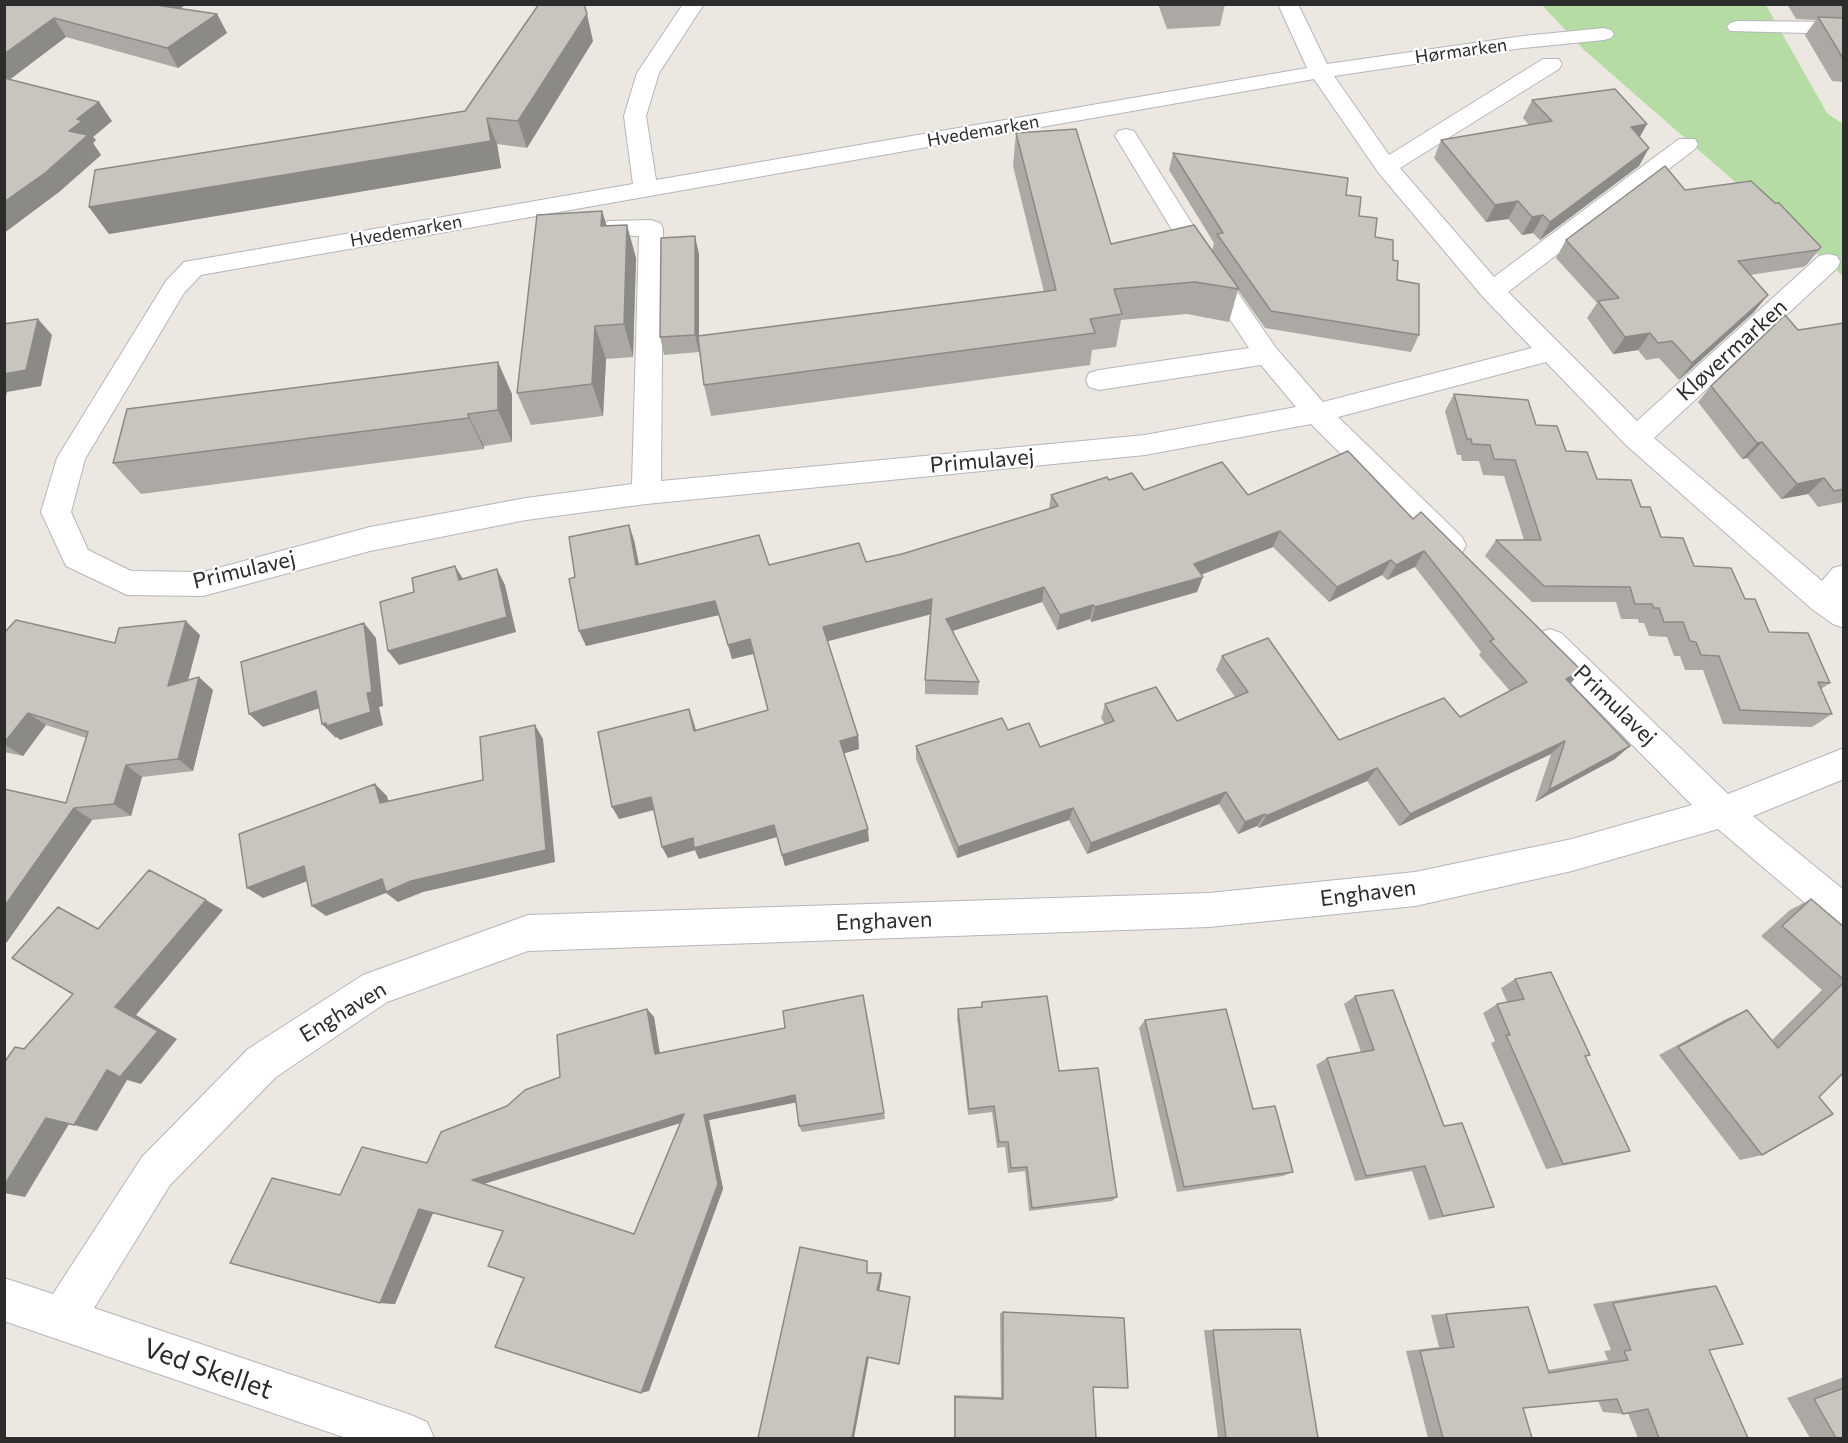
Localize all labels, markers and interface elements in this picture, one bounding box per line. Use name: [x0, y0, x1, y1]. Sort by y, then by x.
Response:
street label: Hørmarken: [1414, 34, 1508, 68]
street label: Hvedemarken: [925, 111, 1041, 151]
street label: Hvedemarken: [348, 211, 464, 251]
street label: Kløvermarken: [1671, 294, 1793, 406]
street label: Primulavej: [929, 443, 1035, 479]
street label: Primulavej: [190, 545, 298, 595]
street label: Primulavej: [1568, 659, 1662, 751]
street label: Enghaven: [1318, 874, 1418, 912]
street label: Enghaven: [835, 906, 933, 936]
street label: Enghaven: [295, 976, 391, 1048]
street label: Ved Skellet: [139, 1332, 277, 1406]

